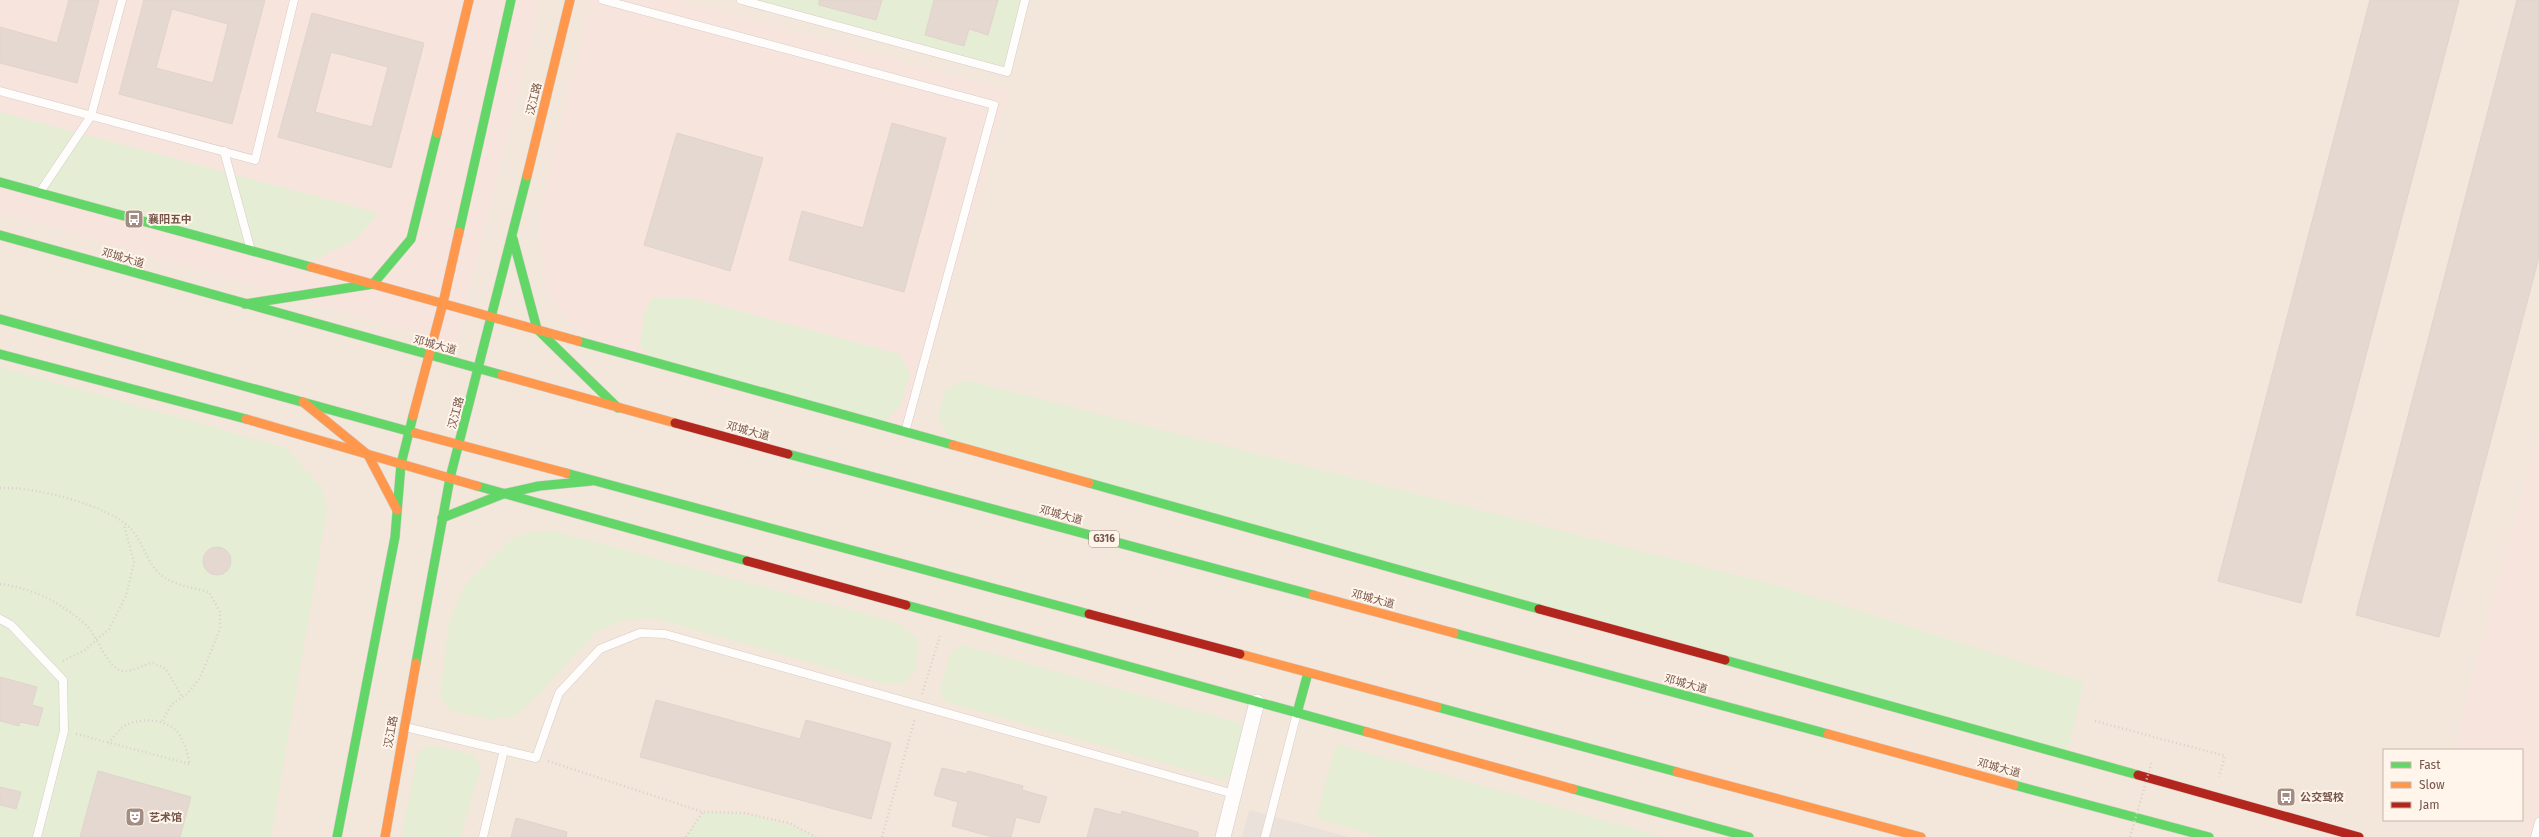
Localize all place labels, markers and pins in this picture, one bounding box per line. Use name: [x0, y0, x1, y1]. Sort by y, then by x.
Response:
bus stop icon: 襄阳五中: [123, 208, 145, 230]
place label: 襄阳五中: [148, 213, 192, 226]
bus stop icon: 公交驾校: [2275, 786, 2297, 808]
place label: 公交驾校: [2300, 791, 2344, 804]
theatre icon: 艺术馆: [124, 806, 146, 828]
place label: 艺术馆: [149, 811, 182, 824]

